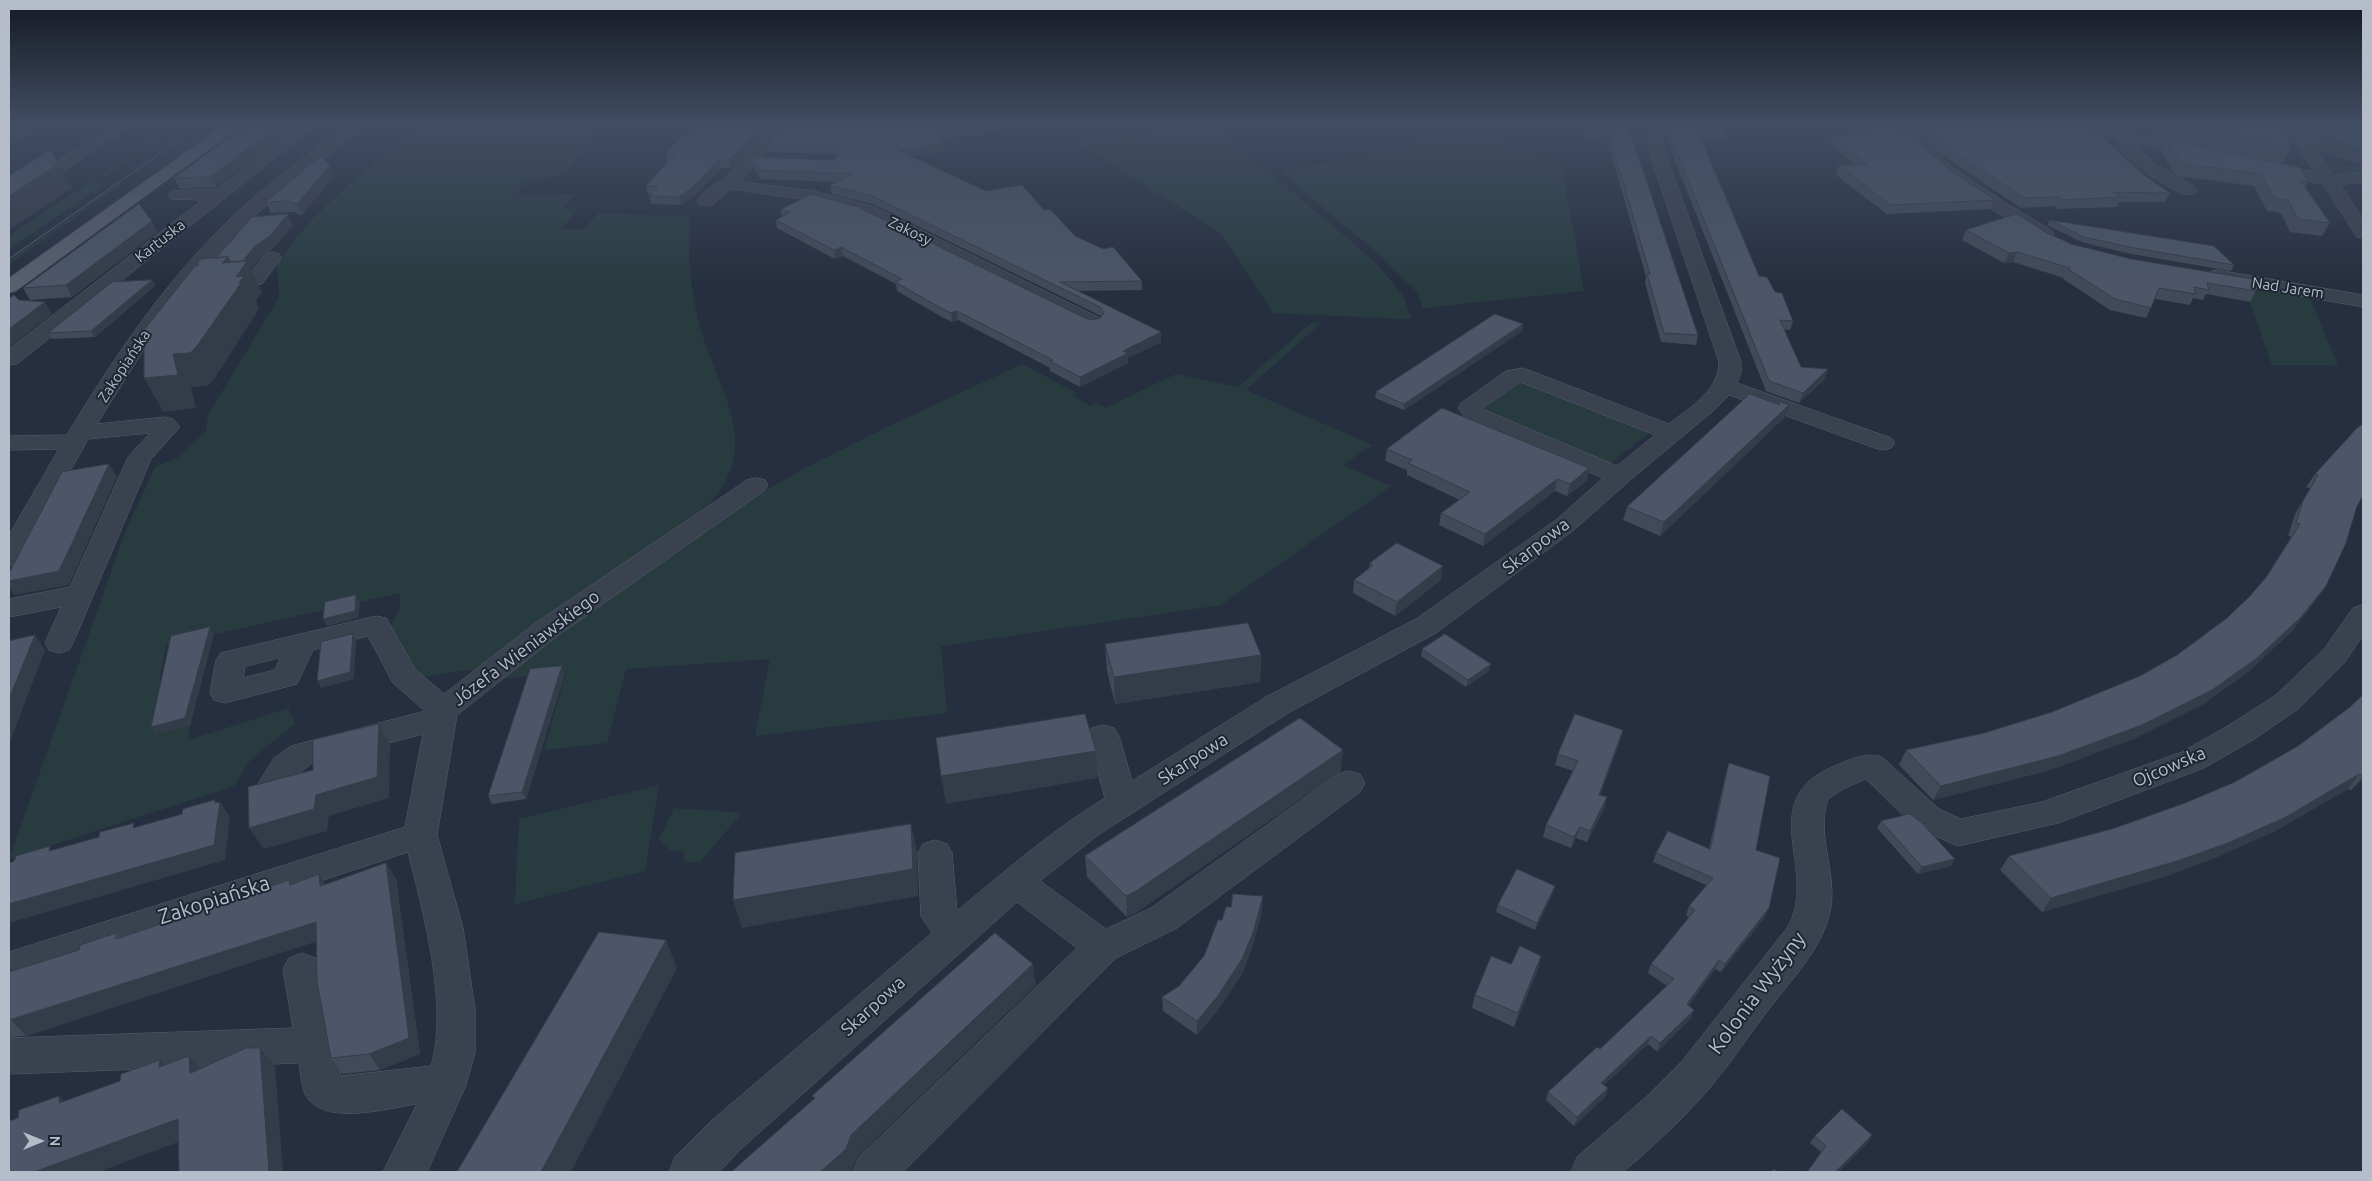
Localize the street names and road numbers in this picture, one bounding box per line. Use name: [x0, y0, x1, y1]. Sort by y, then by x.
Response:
street label: Zakosy: [885, 213, 935, 249]
street label: Kartuska: [131, 216, 189, 266]
street label: Nad Jarem: [2251, 273, 2325, 303]
street label: Zakopiańska: [94, 326, 154, 406]
street label: Skarpowa: [1498, 513, 1574, 579]
street label: Józefa Wieniawskiego: [448, 586, 604, 710]
street label: Skarpowa: [1154, 728, 1232, 790]
street label: Ojcowska: [2129, 742, 2209, 792]
street label: Zakopiańska: [155, 870, 273, 930]
street label: Kolonia Wyżyny: [1703, 927, 1811, 1059]
street label: Skarpowa: [836, 972, 910, 1040]

